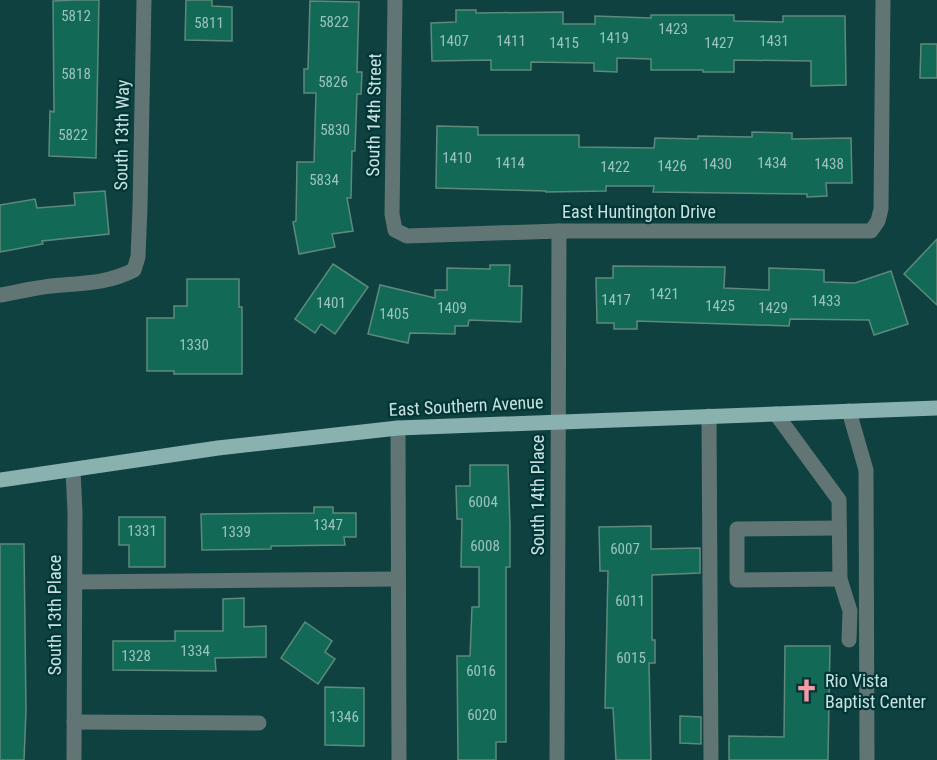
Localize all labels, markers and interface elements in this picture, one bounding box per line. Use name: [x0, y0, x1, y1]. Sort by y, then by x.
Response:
house number: 5812: [61, 7, 91, 25]
house number: 5822: [319, 13, 349, 31]
house number: 5811: [194, 14, 224, 32]
house number: 1423: [658, 20, 688, 38]
house number: 1419: [599, 29, 629, 47]
house number: 1407: [439, 32, 469, 50]
house number: 1411: [496, 32, 526, 50]
house number: 1431: [759, 32, 789, 50]
house number: 1415: [549, 34, 579, 52]
house number: 1427: [704, 34, 734, 52]
street label: South 14th Street: [362, 53, 385, 177]
house number: 5818: [61, 65, 91, 83]
house number: 5826: [318, 73, 348, 91]
street label: South 13th Way: [110, 79, 133, 190]
house number: 5830: [320, 121, 350, 139]
house number: 5822: [58, 126, 88, 144]
house number: 1410: [442, 149, 472, 167]
house number: 1414: [495, 154, 525, 172]
house number: 1434: [757, 154, 787, 172]
house number: 1430: [702, 155, 732, 173]
house number: 1438: [814, 155, 844, 173]
house number: 1426: [657, 157, 687, 175]
house number: 1422: [600, 158, 630, 176]
house number: 5834: [309, 171, 339, 189]
street label: East Huntington Drive: [562, 201, 716, 222]
house number: 1421: [649, 285, 679, 303]
house number: 1417: [601, 291, 631, 309]
house number: 1433: [811, 292, 841, 310]
house number: 1401: [316, 294, 346, 312]
house number: 1425: [705, 297, 735, 315]
house number: 1409: [437, 299, 467, 317]
house number: 1429: [758, 299, 788, 317]
house number: 1405: [379, 305, 409, 323]
house number: 1330: [179, 336, 209, 354]
street label: East Southern Avenue: [388, 391, 544, 420]
street label: South 14th Place: [527, 435, 548, 555]
house number: 6004: [468, 493, 498, 511]
house number: 1347: [313, 516, 343, 534]
house number: 1331: [127, 522, 157, 540]
house number: 1339: [221, 523, 251, 541]
house number: 6008: [470, 537, 500, 555]
house number: 6007: [610, 540, 640, 558]
street label: South 13th Place: [44, 555, 65, 675]
house number: 6011: [615, 592, 645, 610]
house number: 1334: [180, 642, 210, 660]
house number: 1328: [121, 647, 151, 665]
house number: 6015: [616, 649, 646, 667]
house number: 6016: [466, 662, 496, 680]
place label: Rio Vista Baptist Center: [825, 670, 927, 712]
church icon: Rio Vista Baptist Center: [794, 678, 820, 704]
house number: 6020: [467, 706, 497, 724]
house number: 1346: [329, 708, 359, 726]

